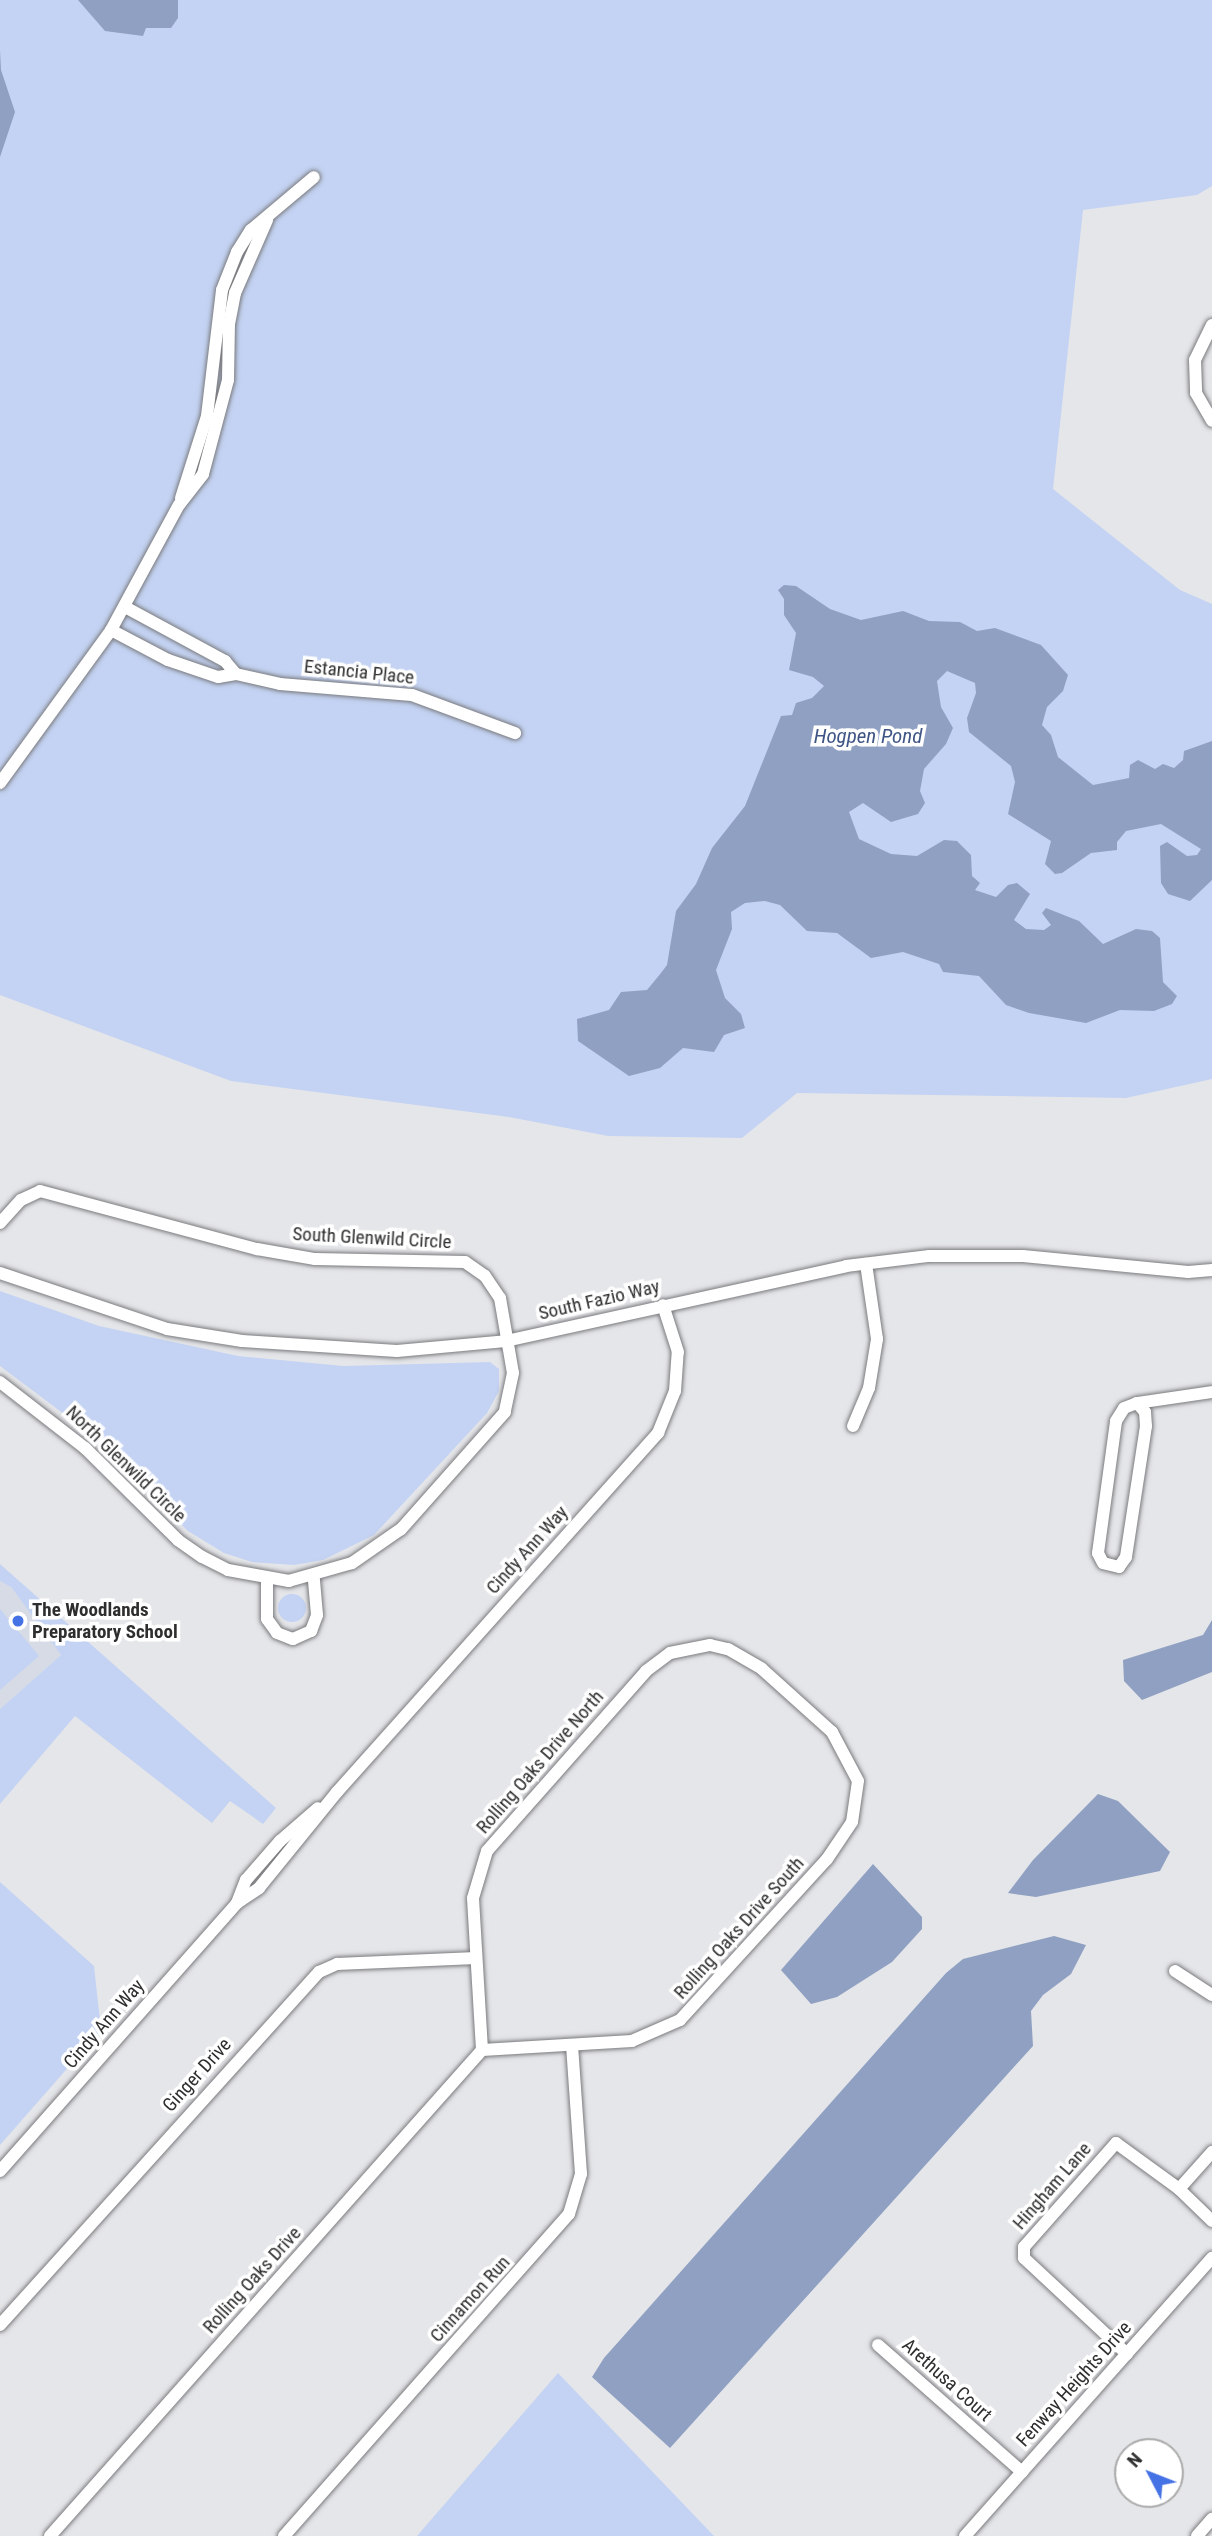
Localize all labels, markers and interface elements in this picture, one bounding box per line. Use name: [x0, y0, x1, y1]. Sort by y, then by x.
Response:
street label: Estancia Place: [303, 655, 415, 689]
water label: Hogpen Pond: [814, 723, 922, 749]
street label: South Glenwild Circle: [292, 1222, 452, 1254]
street label: South Fazio Way: [536, 1275, 662, 1325]
street label: North Glenwild Circle: [61, 1401, 191, 1527]
street label: Cindy Ann Way: [481, 1501, 573, 1599]
place label: The Woodlands Preparatory School: [32, 1599, 178, 1643]
marker: The Woodlands Preparatory School: [10, 1613, 26, 1629]
street label: Rolling Oaks Drive North: [472, 1686, 608, 1838]
street label: Rolling Oaks Drive South: [669, 1852, 809, 2004]
street label: Cindy Ann Way: [59, 1975, 149, 2073]
street label: Ginger Drive: [158, 2034, 236, 2116]
street label: Hingham Lane: [1008, 2138, 1096, 2234]
street label: Rolling Oaks Drive: [198, 2222, 306, 2338]
street label: Cinnamon Run: [425, 2251, 515, 2347]
street label: Fenway Heights Drive: [1012, 2317, 1136, 2451]
street label: Arethusa Court: [897, 2334, 997, 2426]
north arrow: [1114, 2438, 1184, 2508]
text: N: [1122, 2448, 1147, 2472]

